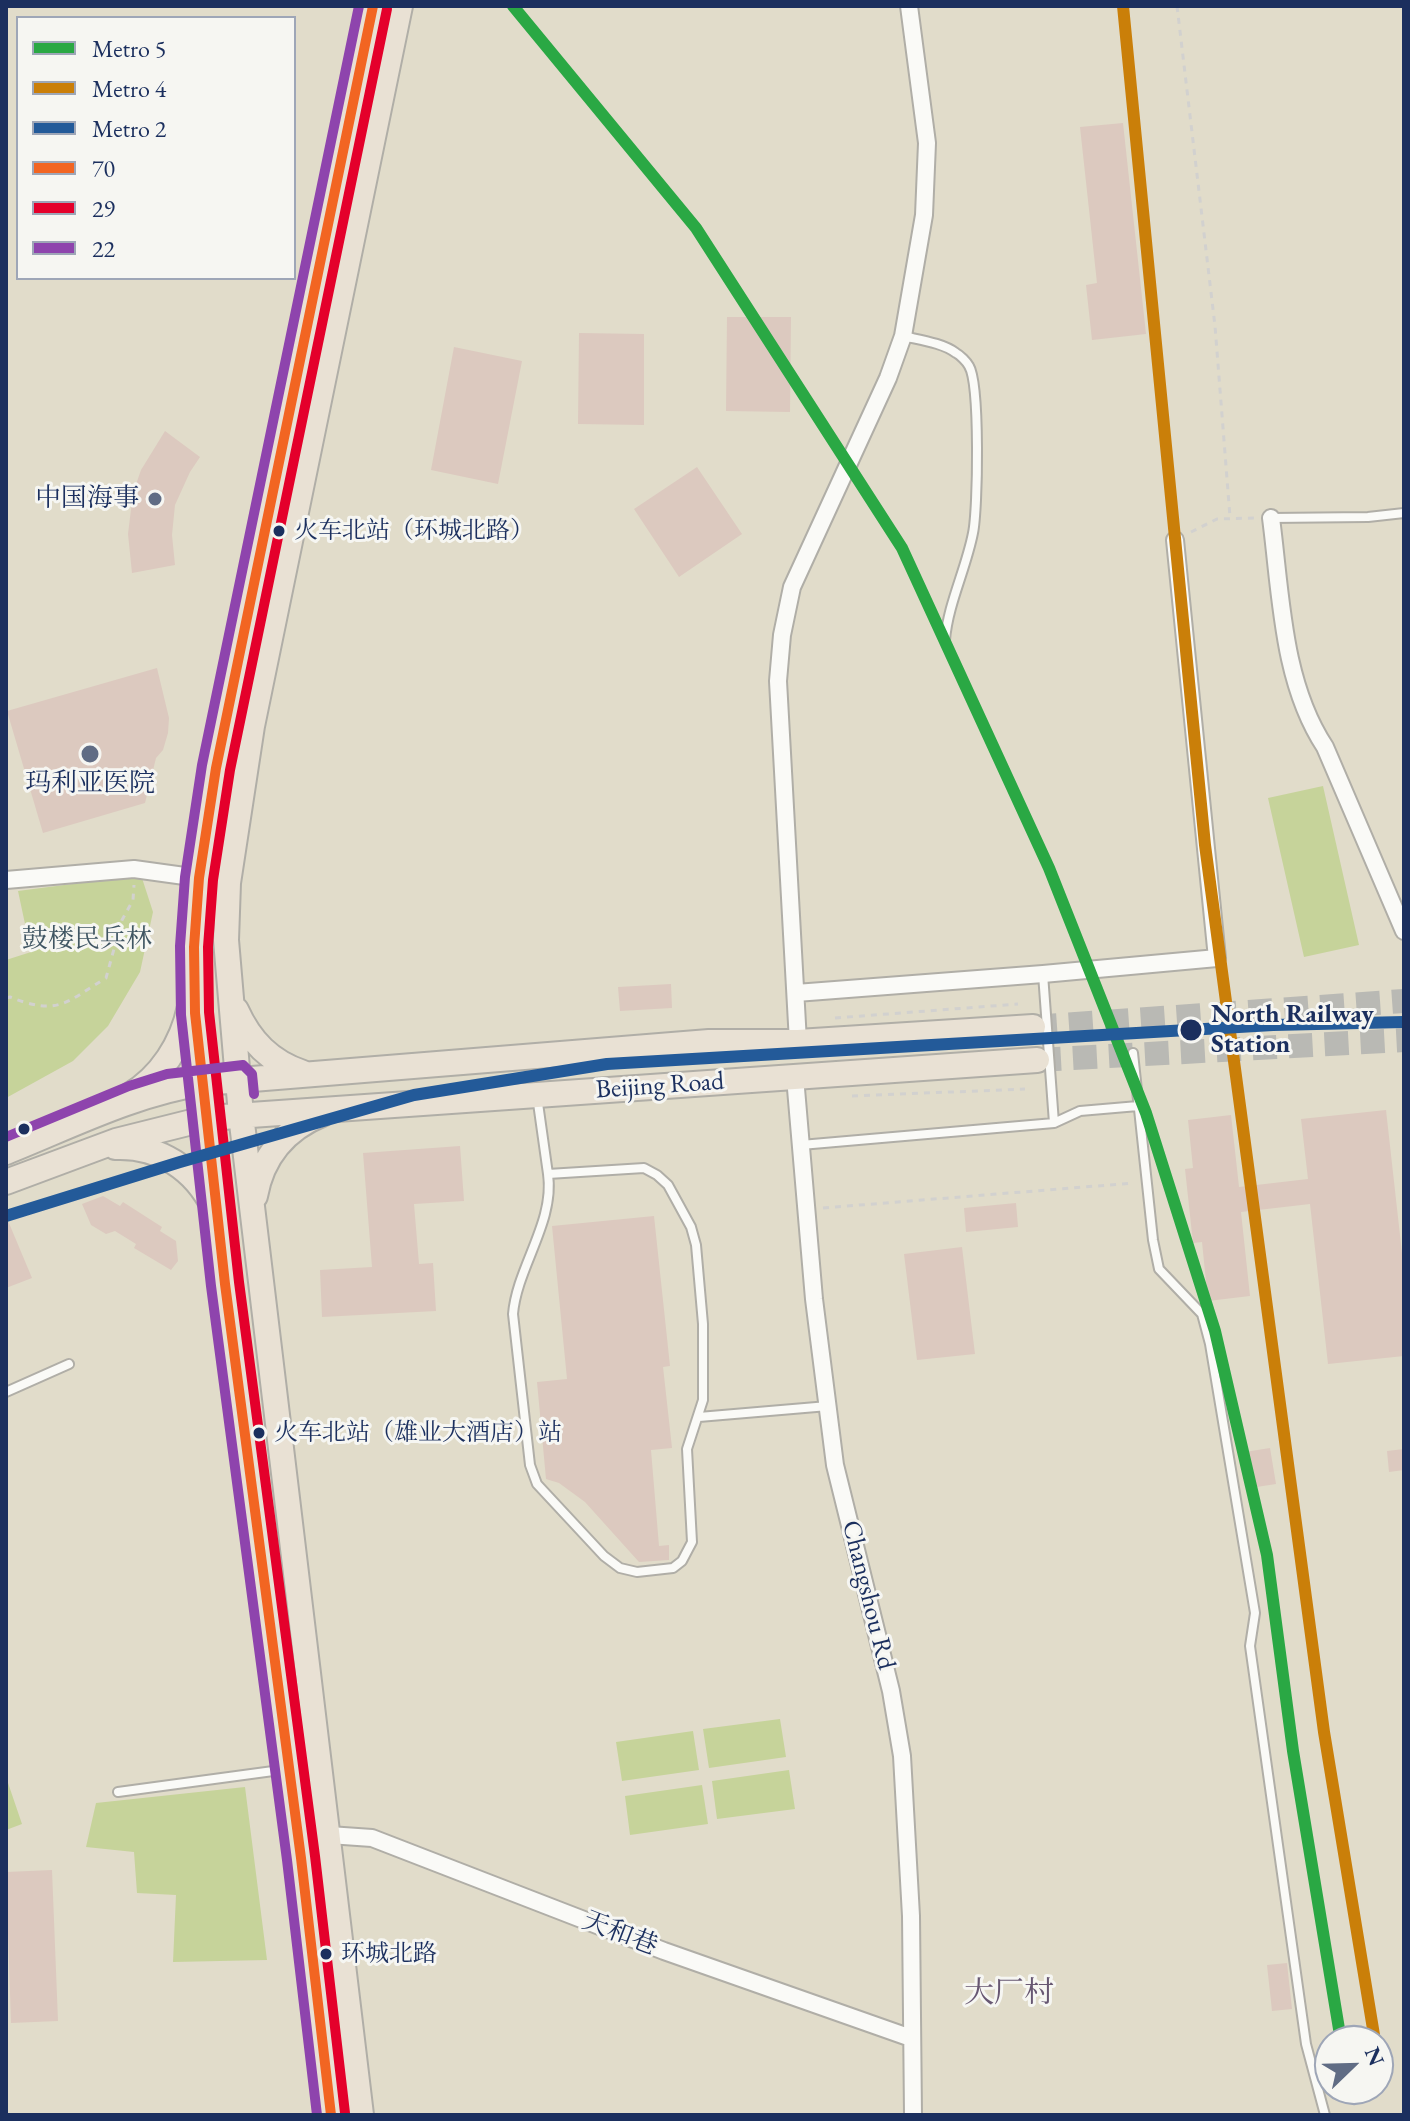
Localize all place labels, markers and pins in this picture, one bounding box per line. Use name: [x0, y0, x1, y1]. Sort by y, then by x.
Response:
place label: 中国海事: [35, 483, 139, 515]
marker: 中国海事: [146, 490, 164, 508]
place label: 火车北站（环城北路）: [294, 517, 534, 545]
marker: 火车北站（环城北路）: [271, 523, 287, 539]
marker: 玛利亚医院: [79, 743, 101, 765]
place label: 玛利亚医院: [25, 768, 155, 800]
place label: North Railway Station: [1211, 999, 1374, 1060]
marker: North Railway Station: [1178, 1017, 1204, 1043]
unlabelled marker: [16, 1121, 32, 1137]
place label: 火车北站（雄业大酒店）站: [274, 1419, 562, 1447]
marker: 火车北站（雄业大酒店）站: [251, 1425, 267, 1441]
place label: 环城北路: [341, 1940, 437, 1968]
marker: 环城北路: [318, 1946, 334, 1962]

